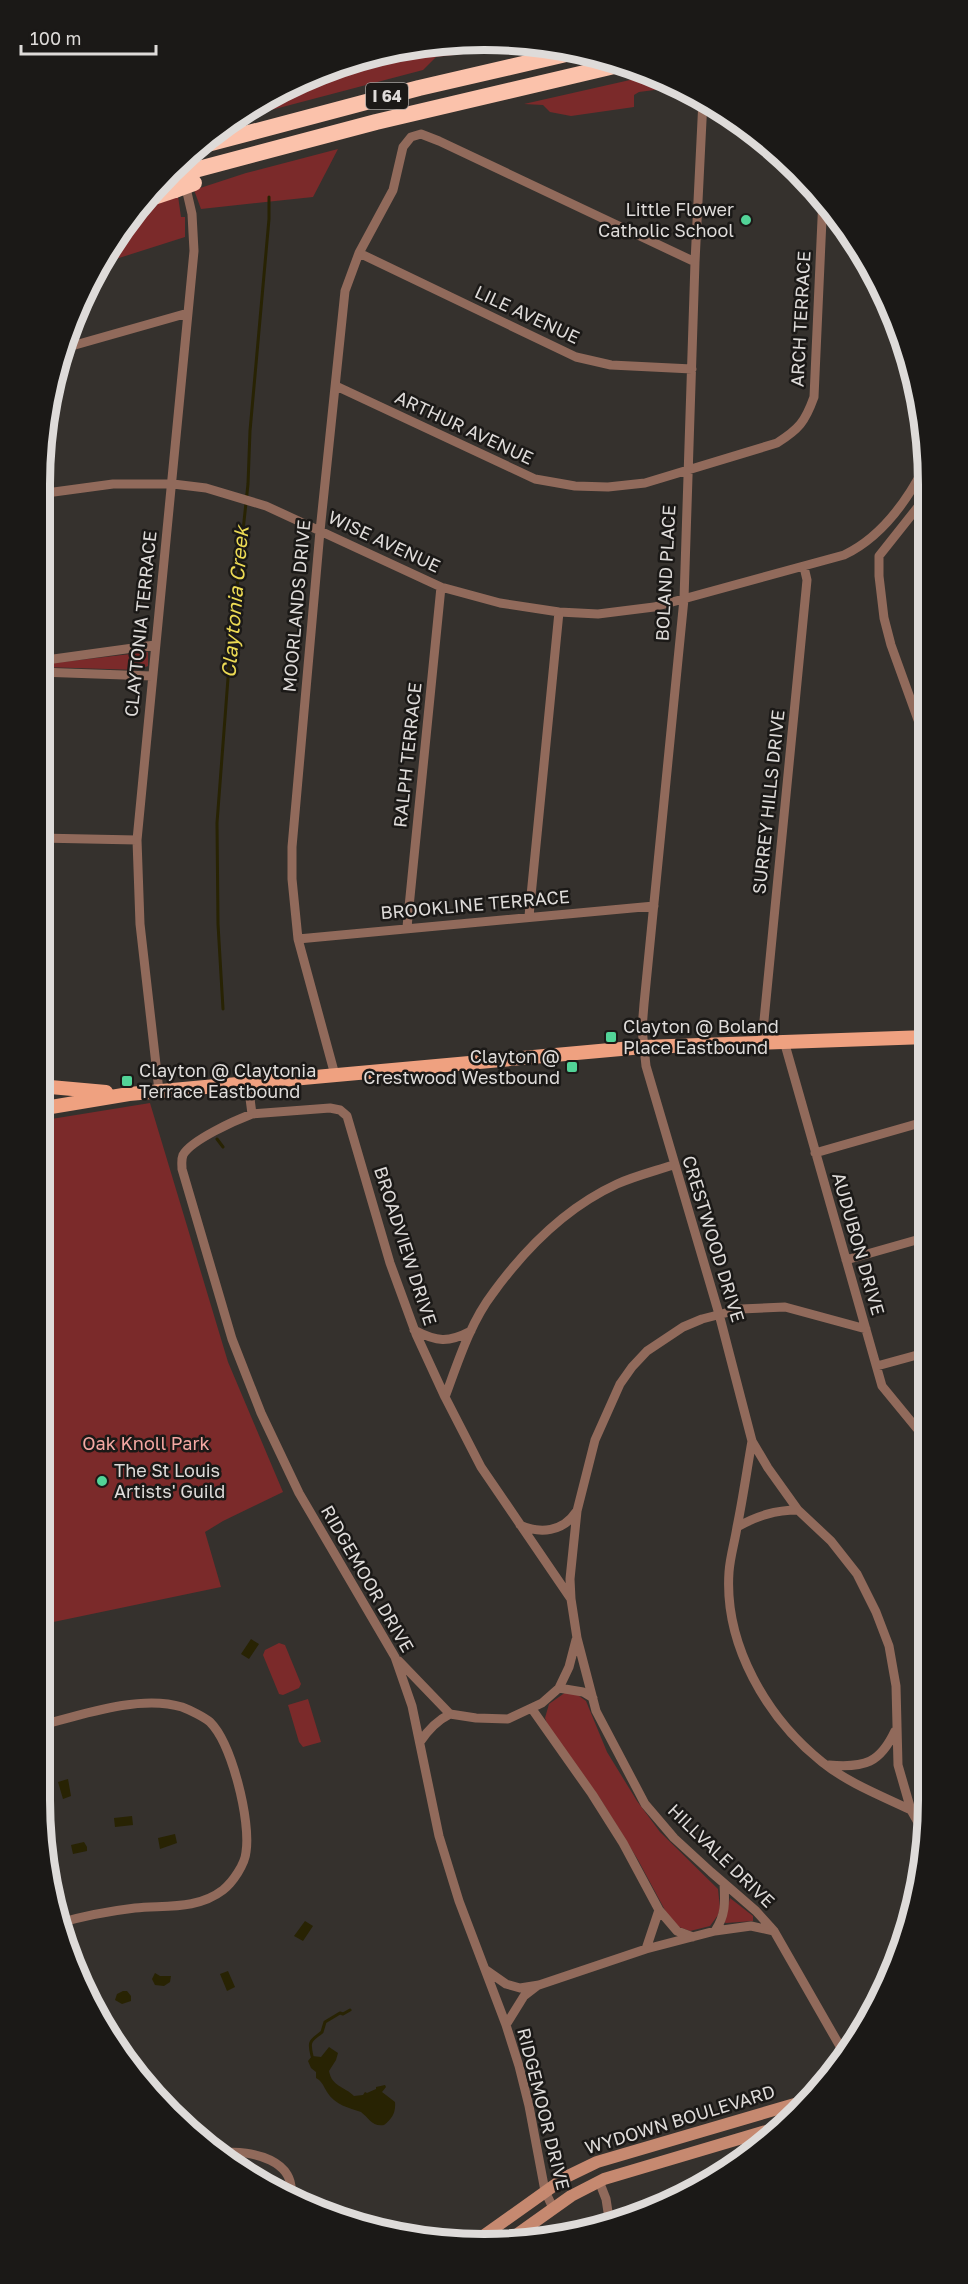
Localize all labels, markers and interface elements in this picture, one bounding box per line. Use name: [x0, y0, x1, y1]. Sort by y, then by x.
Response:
scale bar: [21, 18, 156, 56]
text: 100 m: [30, 27, 81, 49]
road number: I 64: [366, 83, 408, 109]
place label: Little Flower Catholic School: [598, 198, 734, 241]
marker: Little Flower Catholic School: [739, 213, 753, 227]
street label: ARCH TERRACE: [785, 250, 815, 388]
street label: LILE AVENUE: [472, 280, 583, 348]
street label: ARTHUR AVENUE: [392, 385, 537, 469]
street label: BOLAND PLACE: [650, 504, 680, 642]
street label: WISE AVENUE: [325, 506, 444, 577]
street label: MOORLANDS DRIVE: [278, 519, 315, 693]
water label: Claytonia Creek: [215, 522, 254, 679]
street label: CLAYTONIA TERRACE: [119, 530, 161, 718]
street label: RALPH TERRACE: [388, 681, 426, 829]
street label: SURREY HILLS DRIVE: [747, 709, 789, 895]
street label: BROOKLINE TERRACE: [379, 885, 571, 923]
place label: Clayton @ Boland Place Eastbound: [623, 1015, 779, 1058]
marker: Clayton @ Boland Place Eastbound: [604, 1030, 618, 1044]
place label: Clayton @ Crestwood Westbound: [363, 1045, 560, 1088]
place label: Clayton @ Claytonia Terrace Eastbound: [139, 1059, 316, 1102]
marker: Clayton @ Crestwood Westbound: [565, 1060, 579, 1074]
marker: Clayton @ Claytonia Terrace Eastbound: [120, 1074, 134, 1088]
street label: CRESTWOOD DRIVE: [678, 1153, 750, 1325]
street label: BROADVIEW DRIVE: [370, 1164, 442, 1328]
street label: AUDUBON DRIVE: [828, 1170, 890, 1318]
park label: Oak Knoll Park: [82, 1432, 210, 1454]
place label: The St Louis Artists' Guild: [114, 1459, 225, 1502]
marker: The St Louis Artists' Guild: [95, 1474, 109, 1488]
street label: RIDGEMOOR DRIVE: [317, 1501, 419, 1656]
street label: HILLVALE DRIVE: [664, 1799, 780, 1912]
street label: RIDGEMOOR DRIVE: [513, 2025, 575, 2192]
street label: WYDOWN BOULEVARD: [582, 2080, 777, 2158]

